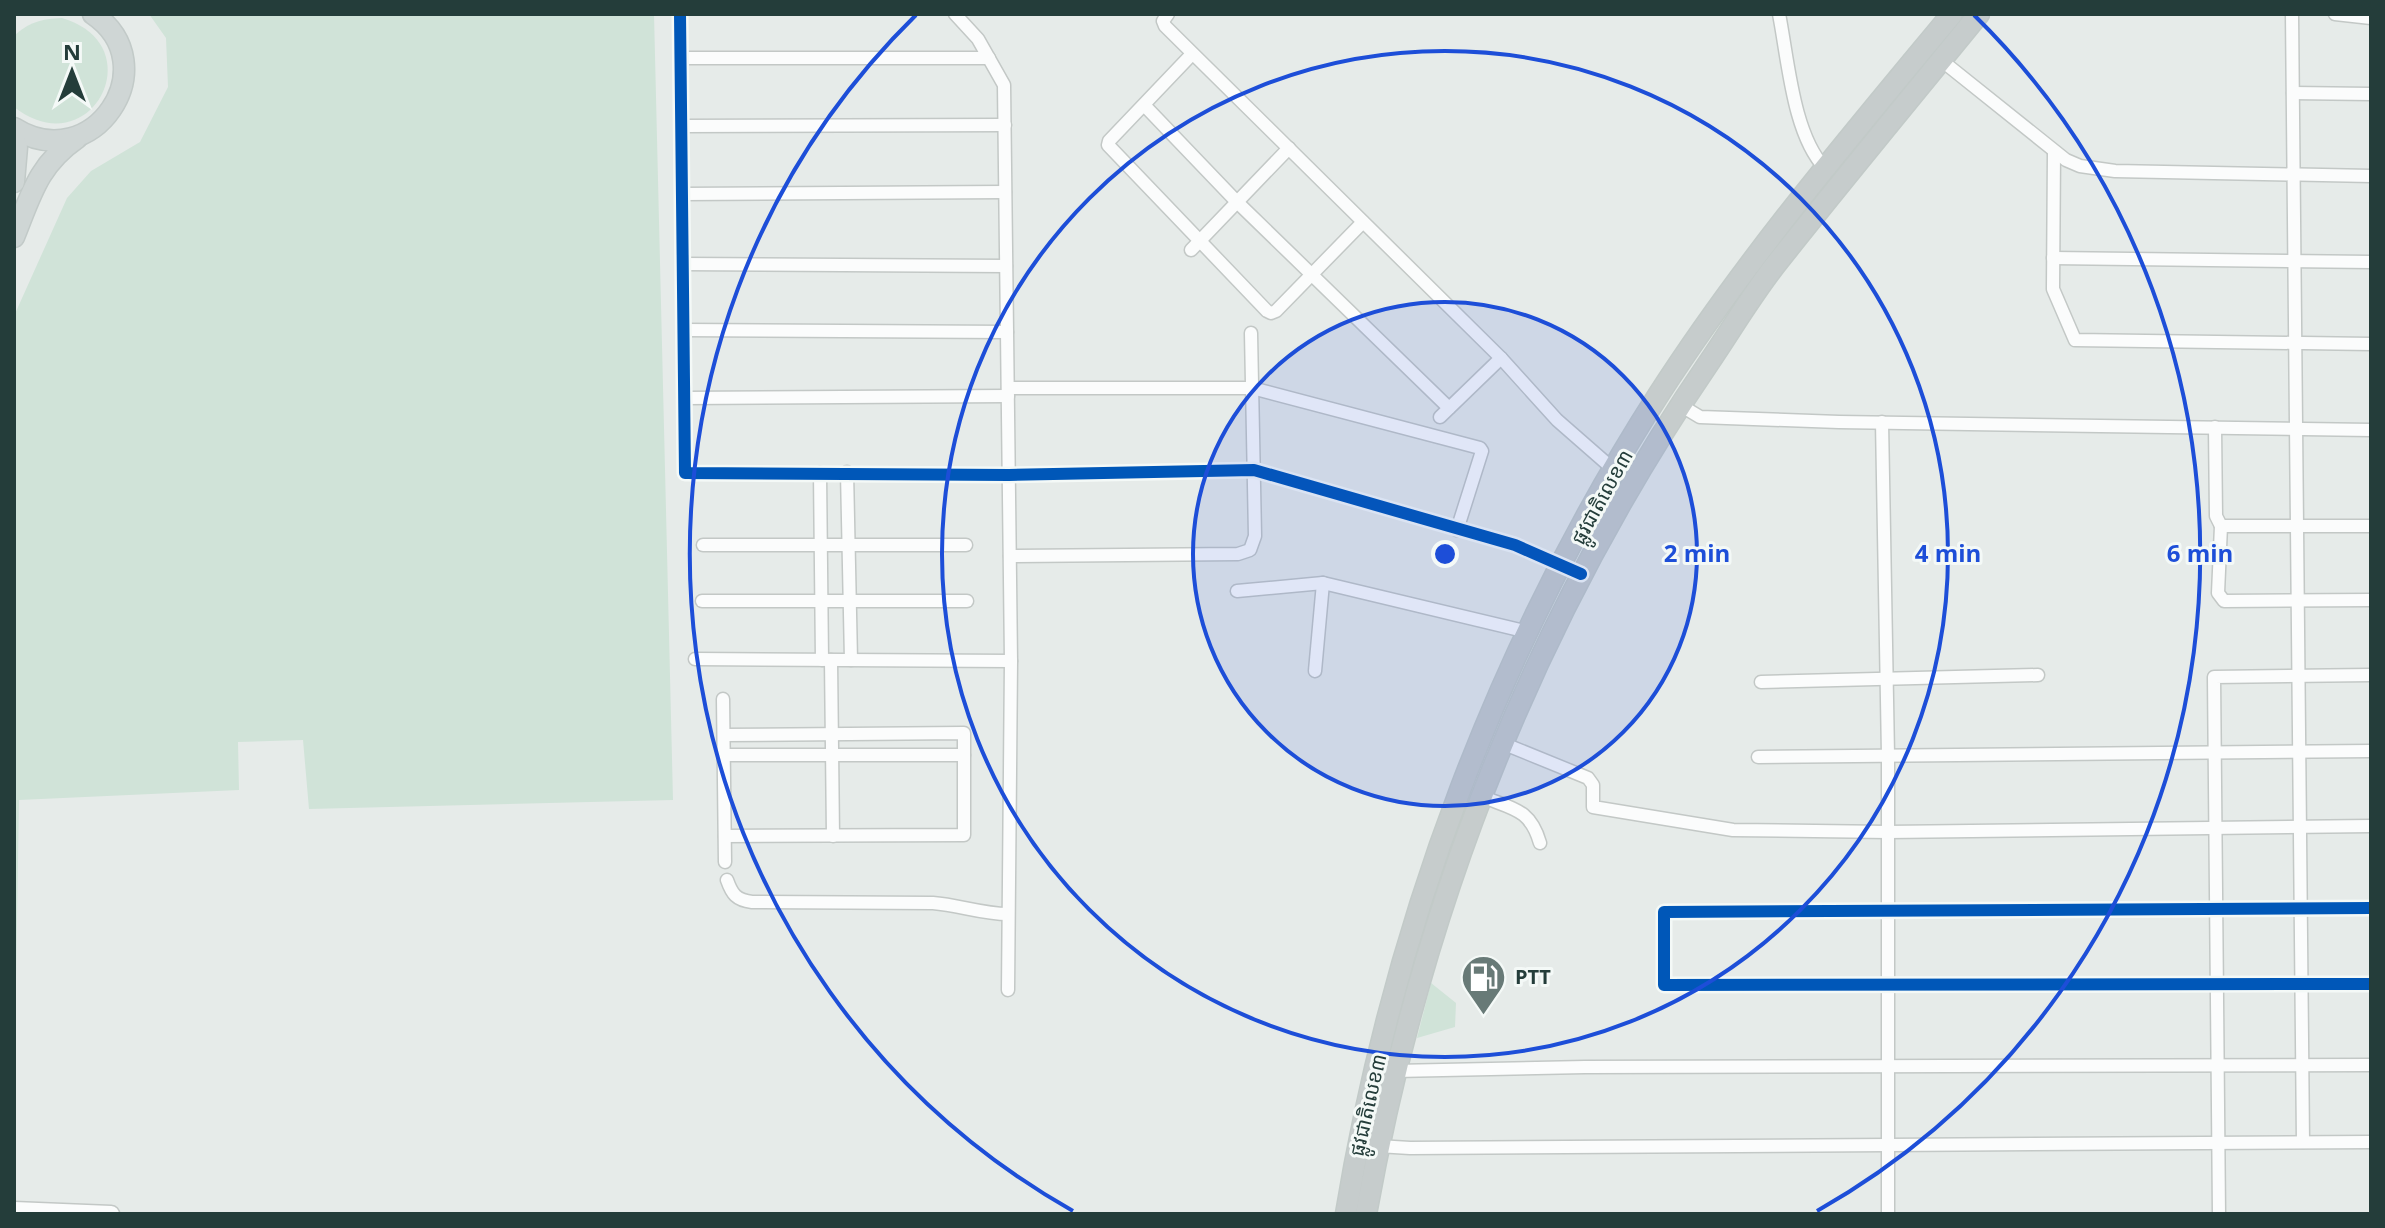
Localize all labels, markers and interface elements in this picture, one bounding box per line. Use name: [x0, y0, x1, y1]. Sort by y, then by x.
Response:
north arrow: [32, 32, 112, 112]
text: N: [63, 36, 81, 66]
street label: ផ្លូវជាតិលេខ៣: [1564, 444, 1644, 552]
text: 2 min: [1664, 536, 1730, 569]
text: 4 min: [1915, 536, 1981, 569]
text: 6 min: [2167, 536, 2233, 569]
centre of rings: [1431, 540, 1459, 568]
fuel station icon: PTT: [1460, 953, 1508, 1016]
place label: PTT: [1515, 963, 1551, 990]
street label: ផ្លូវជាតិលេខ៣: [1343, 1051, 1398, 1160]

